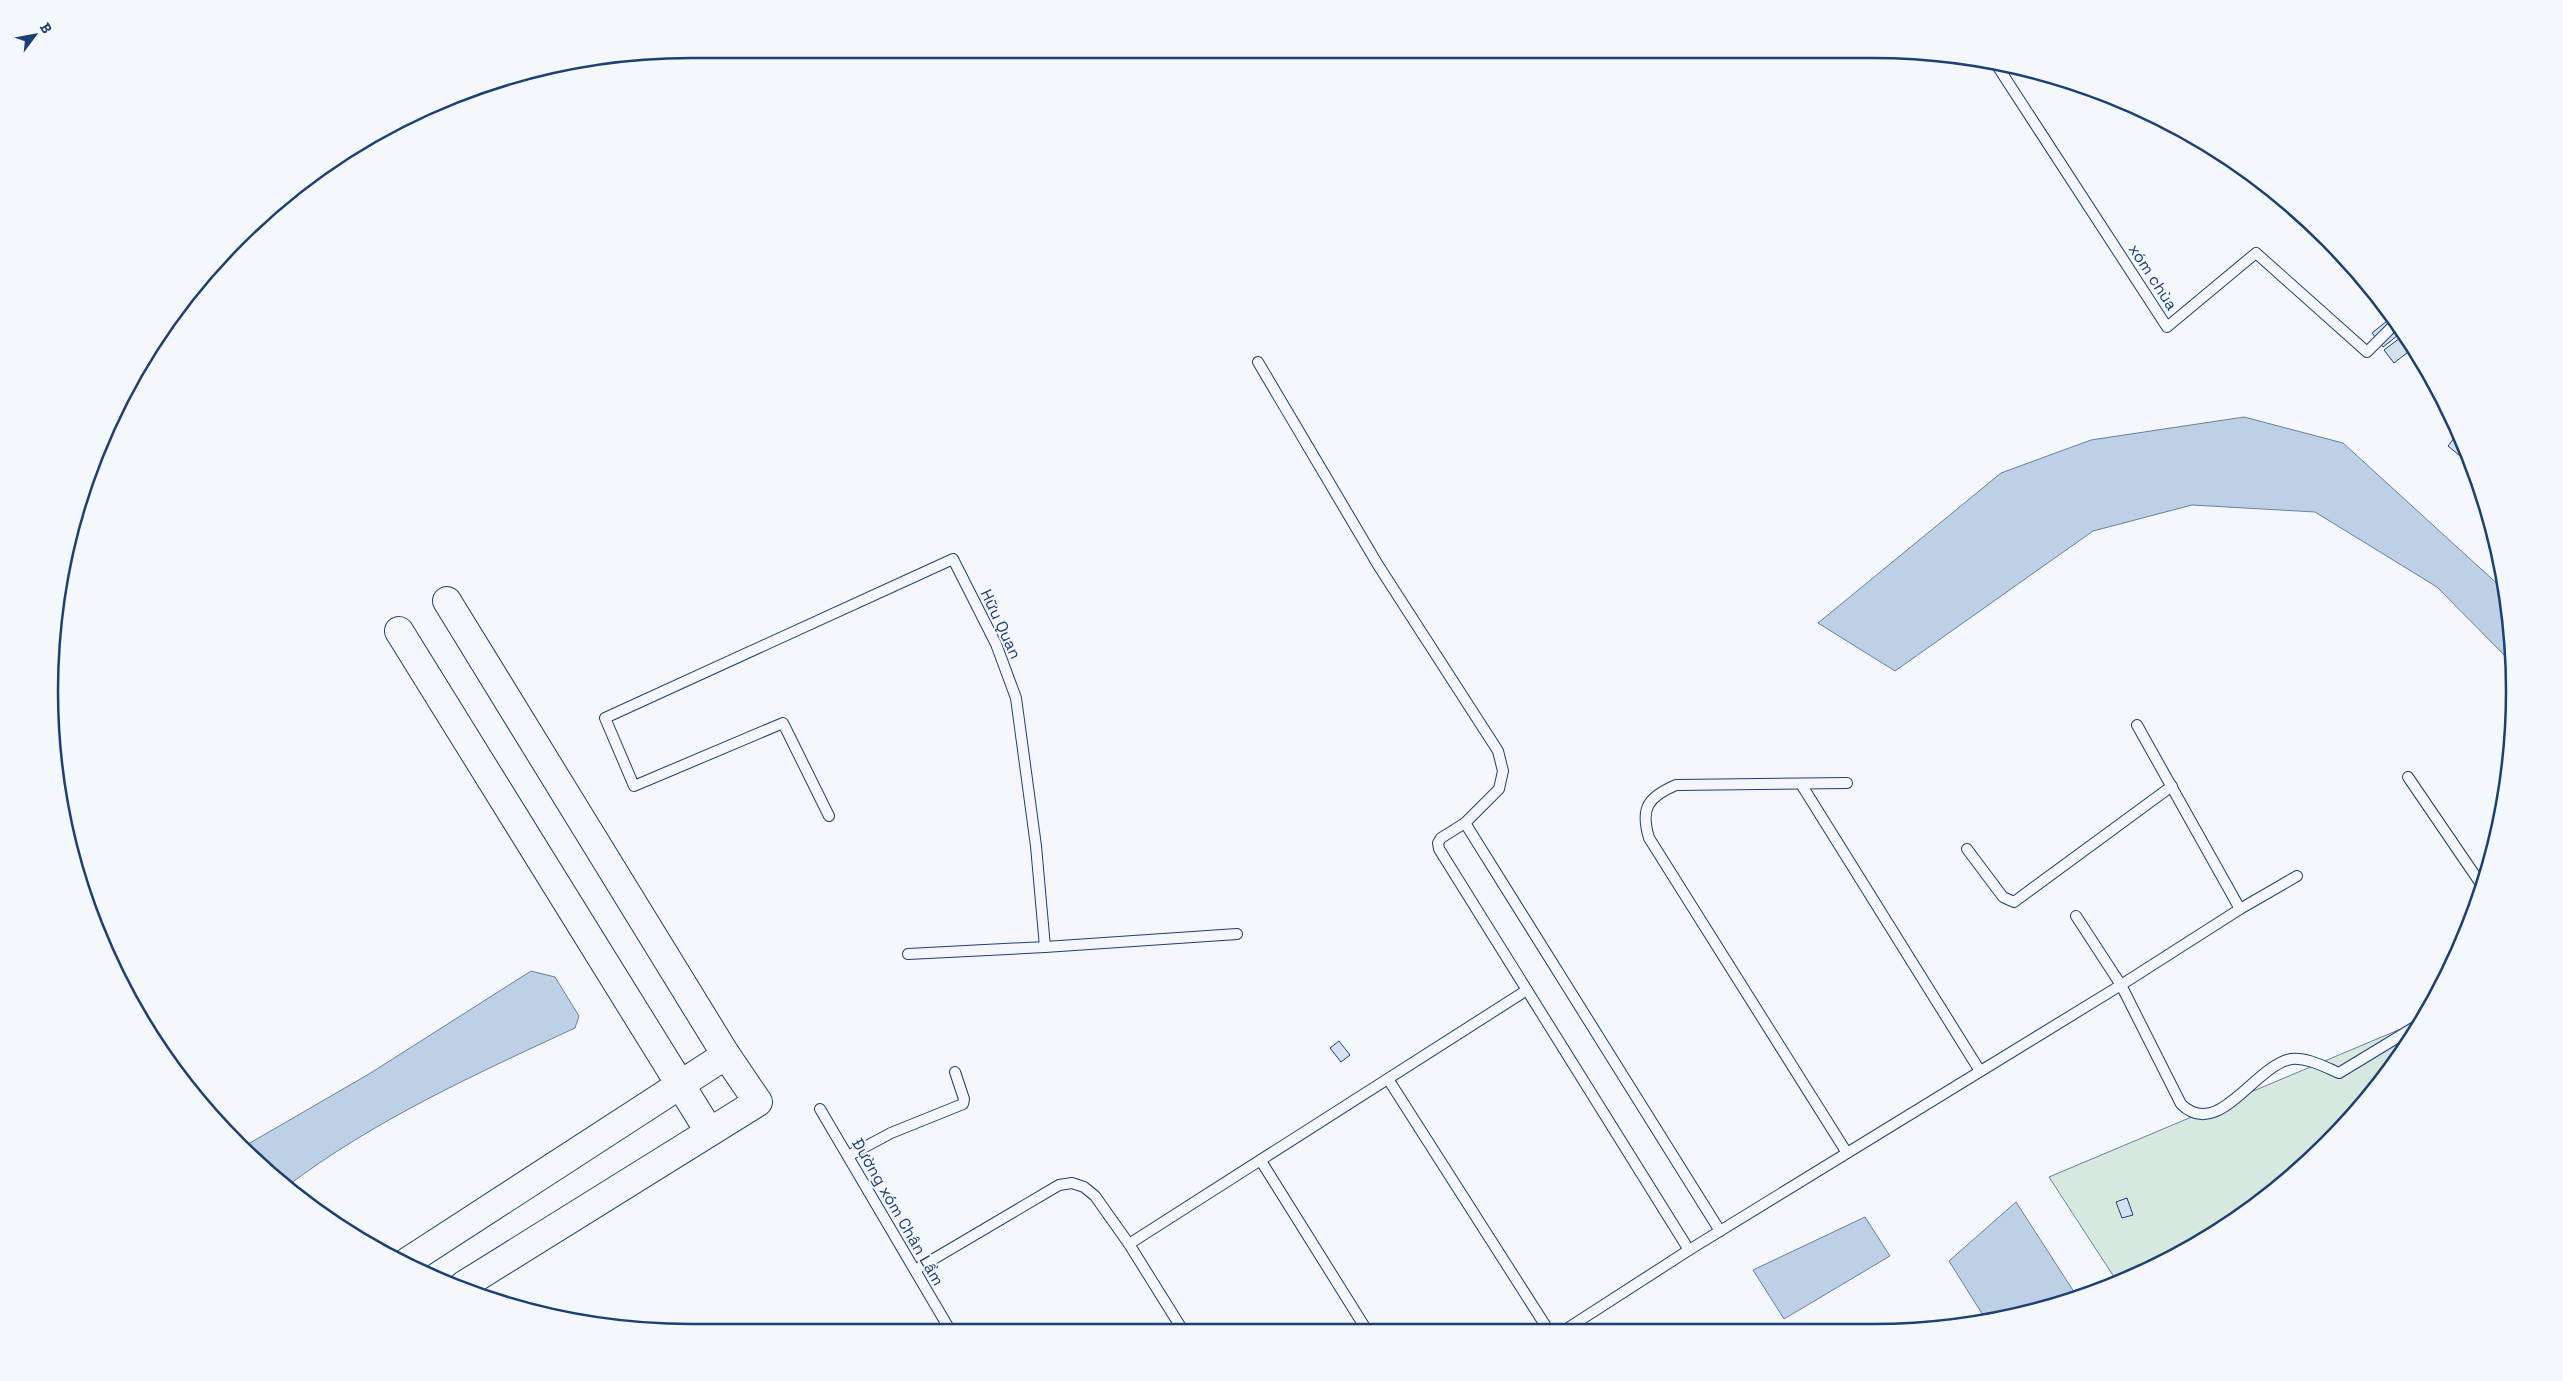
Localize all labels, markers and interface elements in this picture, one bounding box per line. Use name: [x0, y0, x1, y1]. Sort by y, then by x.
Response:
north arrow: [10, 10, 60, 60]
text: B: [36, 19, 56, 37]
street label: xóm chùa: [2124, 240, 2182, 314]
street label: Hữu Quan: [976, 586, 1026, 662]
street label: Đường xóm Chân Lầm: [847, 1135, 949, 1289]

